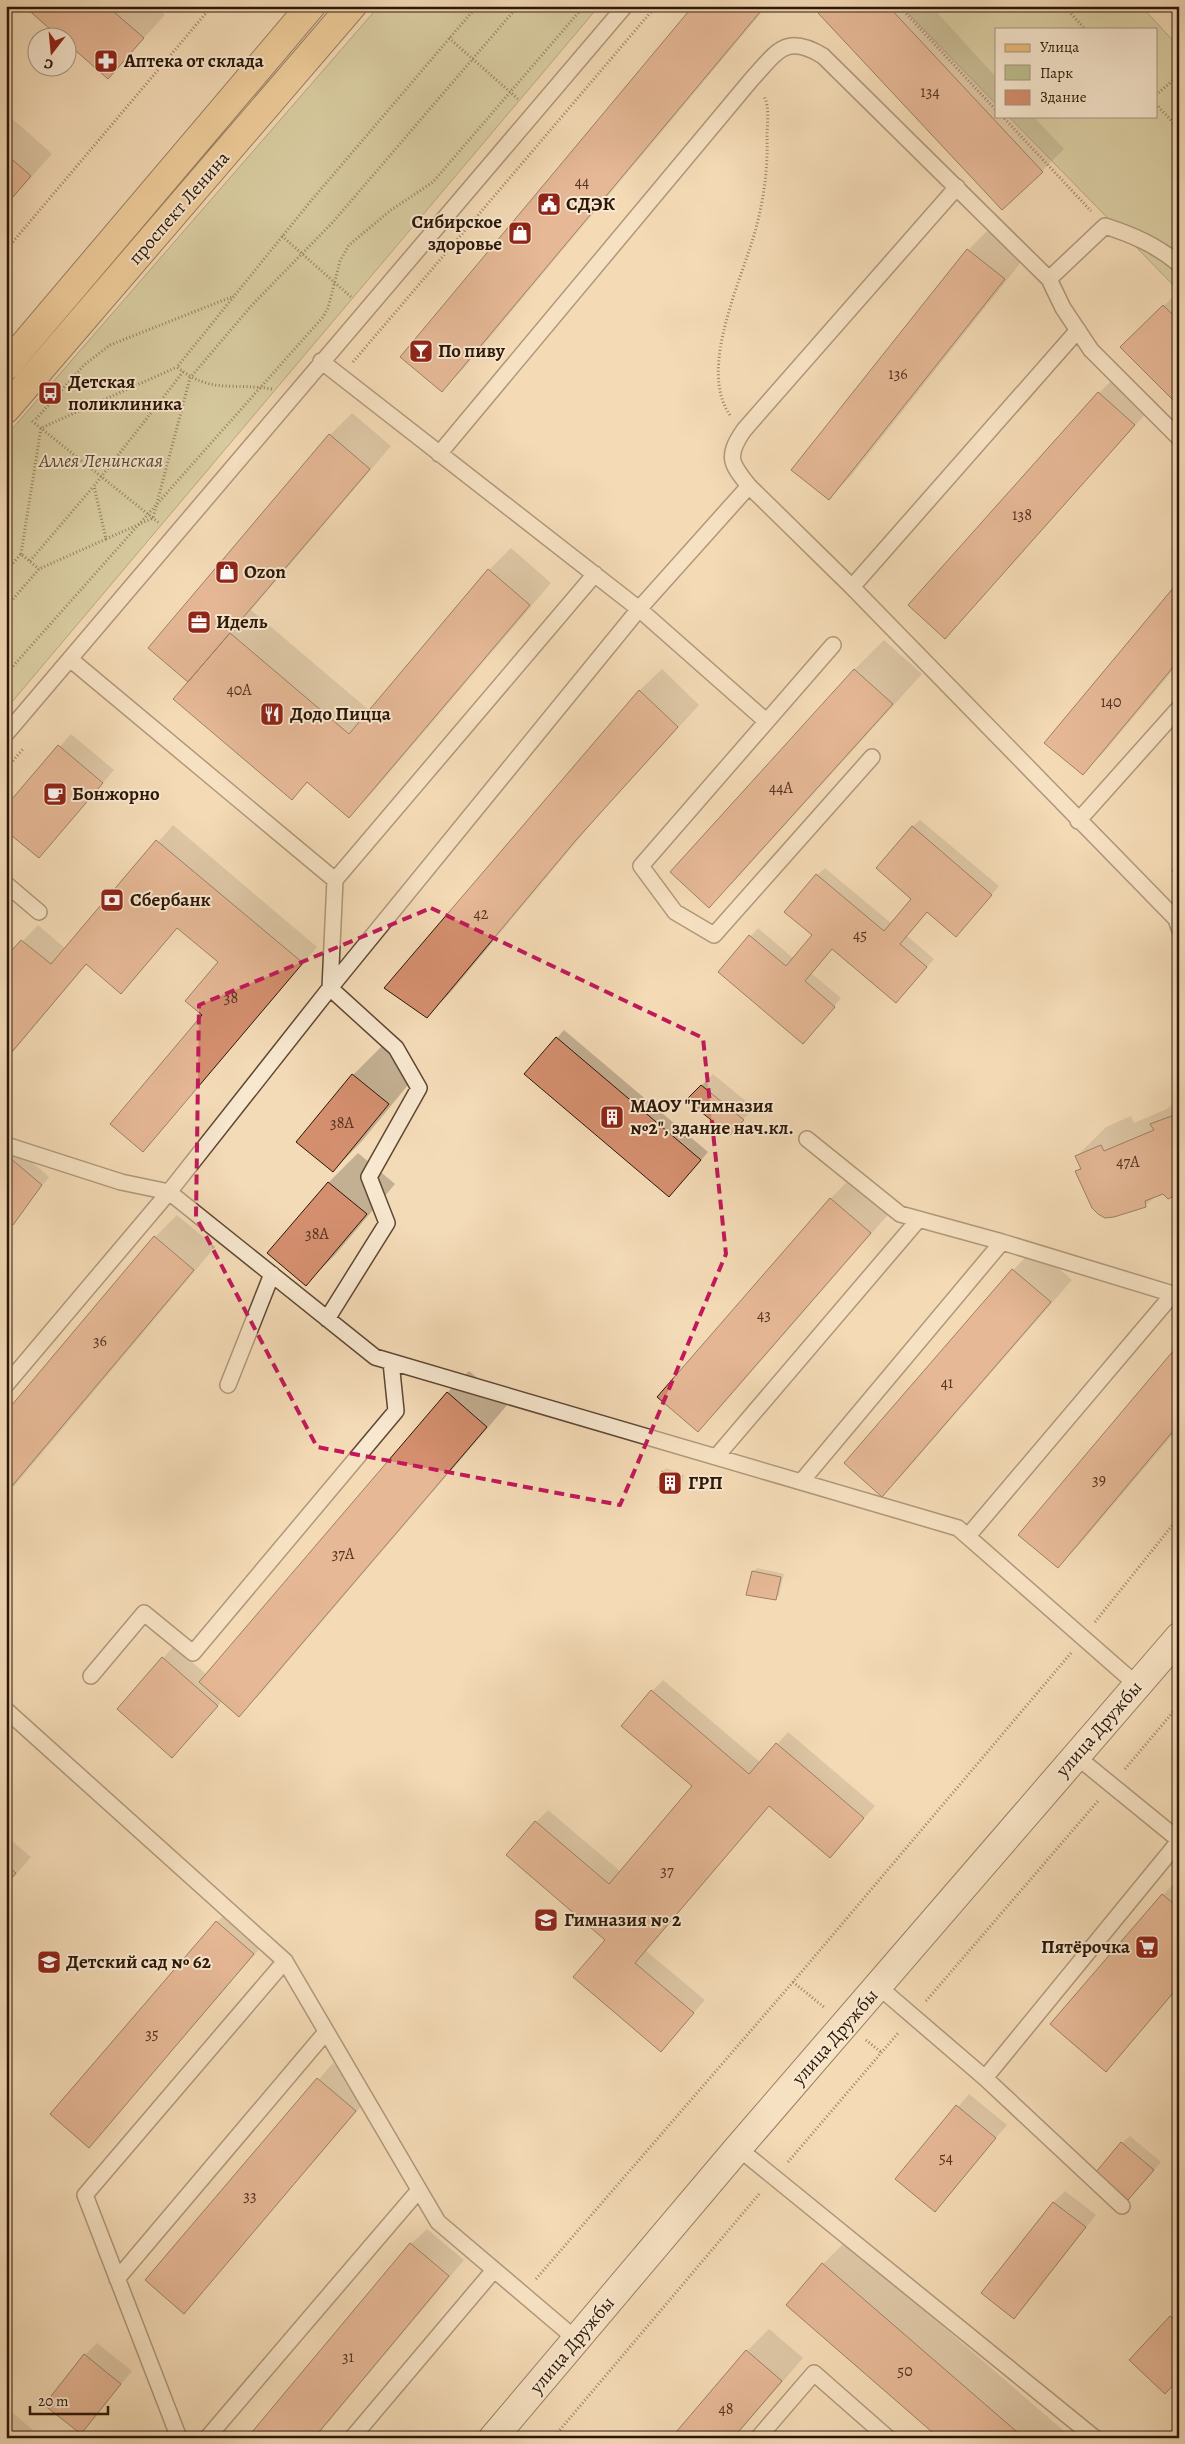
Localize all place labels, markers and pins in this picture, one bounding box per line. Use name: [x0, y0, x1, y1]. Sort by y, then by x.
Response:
pharmacy icon: Аптека от склада: [93, 48, 119, 74]
place label: Аптека от склада: [123, 48, 265, 74]
public building icon: СДЭК: [536, 191, 562, 217]
place label: СДЭК: [566, 191, 615, 217]
place label: Сибирское здоровье: [411, 209, 502, 257]
shop icon: Сибирское здоровье: [507, 220, 533, 246]
bar icon: По пиву: [408, 338, 434, 364]
place label: По пиву: [438, 338, 506, 364]
place label: Детская поликлиника: [68, 369, 183, 417]
bus stop icon: Детская поликлиника: [37, 380, 63, 406]
shop icon: Ozon: [214, 559, 240, 585]
place label: Ozon: [244, 559, 286, 585]
office icon: Идель: [186, 609, 212, 635]
place label: Идель: [216, 609, 268, 635]
restaurant icon: Додо Пицца: [259, 701, 285, 727]
place label: Додо Пицца: [290, 701, 392, 727]
cafe icon: Бонжорно: [42, 781, 68, 807]
place label: Бонжорно: [72, 781, 160, 807]
bank icon: Сбербанк: [99, 887, 125, 913]
place label: Сбербанк: [130, 887, 211, 913]
place label: МАОУ "Гимназия №2", здание нач.кл.: [630, 1093, 794, 1141]
building icon: МАОУ "Гимназия №2", здание нач.кл.: [599, 1104, 625, 1130]
building icon: ГРП: [657, 1470, 683, 1496]
place label: ГРП: [688, 1470, 723, 1496]
school or university icon: Гимназия № 2: [533, 1907, 559, 1933]
place label: Гимназия № 2: [564, 1907, 681, 1933]
place label: Пятёрочка: [1041, 1934, 1131, 1960]
supermarket icon: Пятёрочка: [1134, 1934, 1160, 1960]
school or university icon: Детский сад № 62: [36, 1949, 62, 1975]
place label: Детский сад № 62: [66, 1949, 211, 1975]

